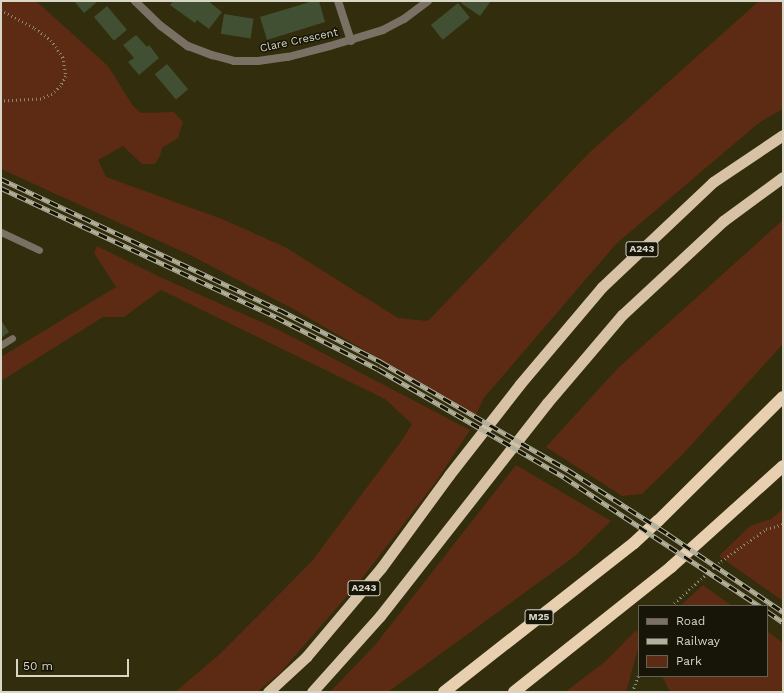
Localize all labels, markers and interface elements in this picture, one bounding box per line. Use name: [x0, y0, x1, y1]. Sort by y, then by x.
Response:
street label: Clare Crescent: [259, 26, 339, 56]
road number: A243: [625, 241, 659, 257]
road number: A243: [347, 580, 381, 596]
legend: [638, 605, 768, 677]
road number: M25: [524, 609, 554, 625]
text: Road: [676, 614, 705, 628]
text: Railway: [676, 634, 720, 648]
scale bar: [18, 651, 131, 677]
text: Park: [676, 654, 702, 668]
text: 50 m: [23, 659, 53, 673]

